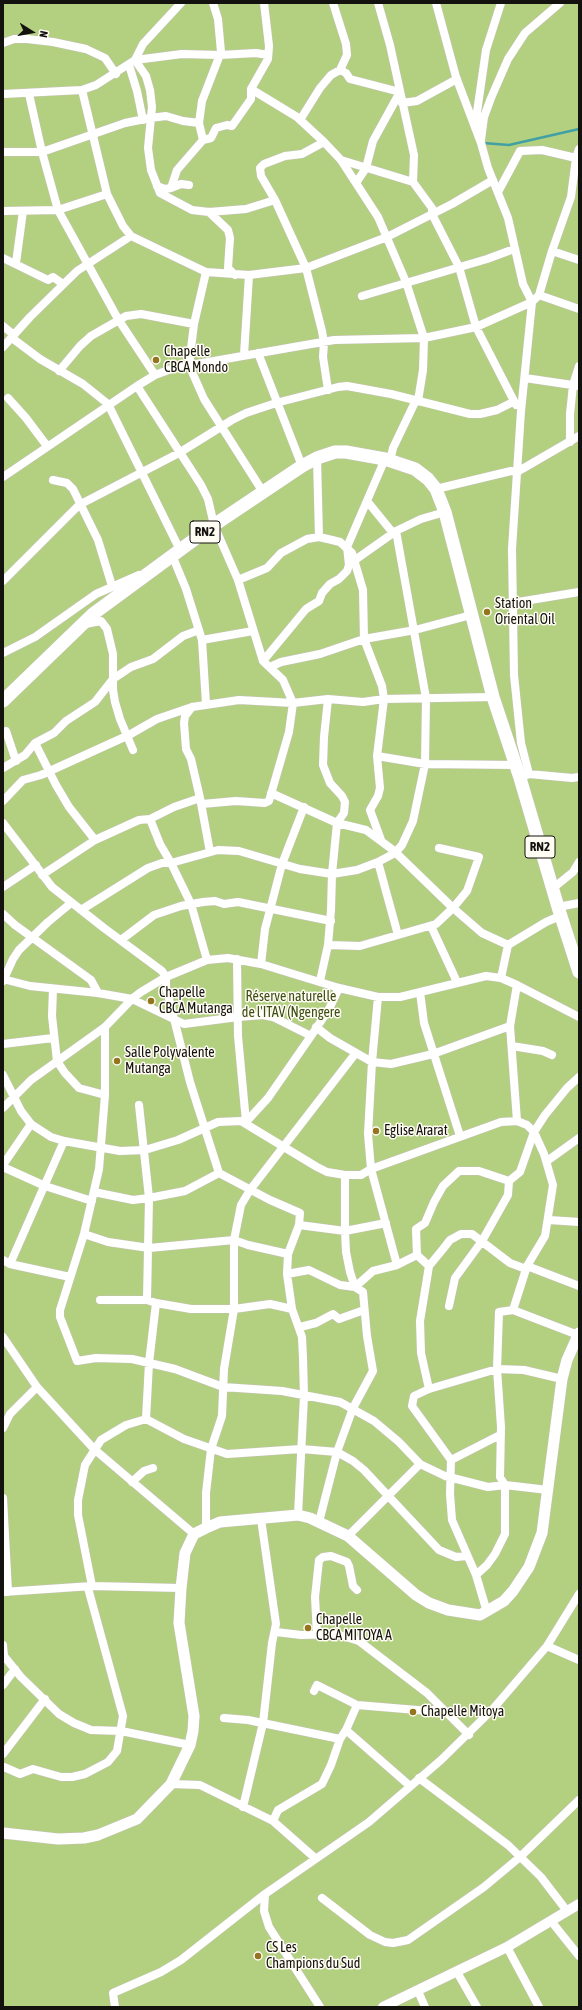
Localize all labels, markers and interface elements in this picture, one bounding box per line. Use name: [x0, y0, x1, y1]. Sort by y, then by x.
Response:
north arrow: [12, 12, 52, 52]
text: N: [37, 30, 50, 39]
place label: Chapelle CBCA Mondo: [164, 344, 228, 376]
marker: Chapelle CBCA Mondo: [151, 355, 161, 365]
road number: RN2: [190, 521, 220, 543]
place label: Station Oriental Oil: [495, 596, 555, 628]
marker: Station Oriental Oil: [482, 607, 492, 617]
road number: RN2: [525, 836, 555, 858]
place label: Chapelle CBCA Mutanga: [159, 985, 233, 1018]
park label: Réserve naturelle de l'ITAV (Ngengere: [242, 989, 340, 1022]
marker: Chapelle CBCA Mutanga: [146, 996, 156, 1006]
place label: Salle Polyvalente Mutanga: [125, 1045, 215, 1078]
marker: Salle Polyvalente Mutanga: [112, 1056, 122, 1066]
place label: Eglise Ararat: [384, 1123, 448, 1139]
marker: Eglise Ararat: [371, 1126, 381, 1136]
place label: Chapelle CBCA MITOYA A: [316, 1612, 392, 1644]
marker: Chapelle CBCA MITOYA A: [303, 1623, 313, 1633]
place label: Chapelle Mitoya: [421, 1704, 504, 1720]
marker: Chapelle Mitoya: [408, 1707, 418, 1717]
place label: CS Les Champions du Sud: [266, 1940, 360, 1972]
marker: CS Les Champions du Sud: [253, 1951, 263, 1961]

